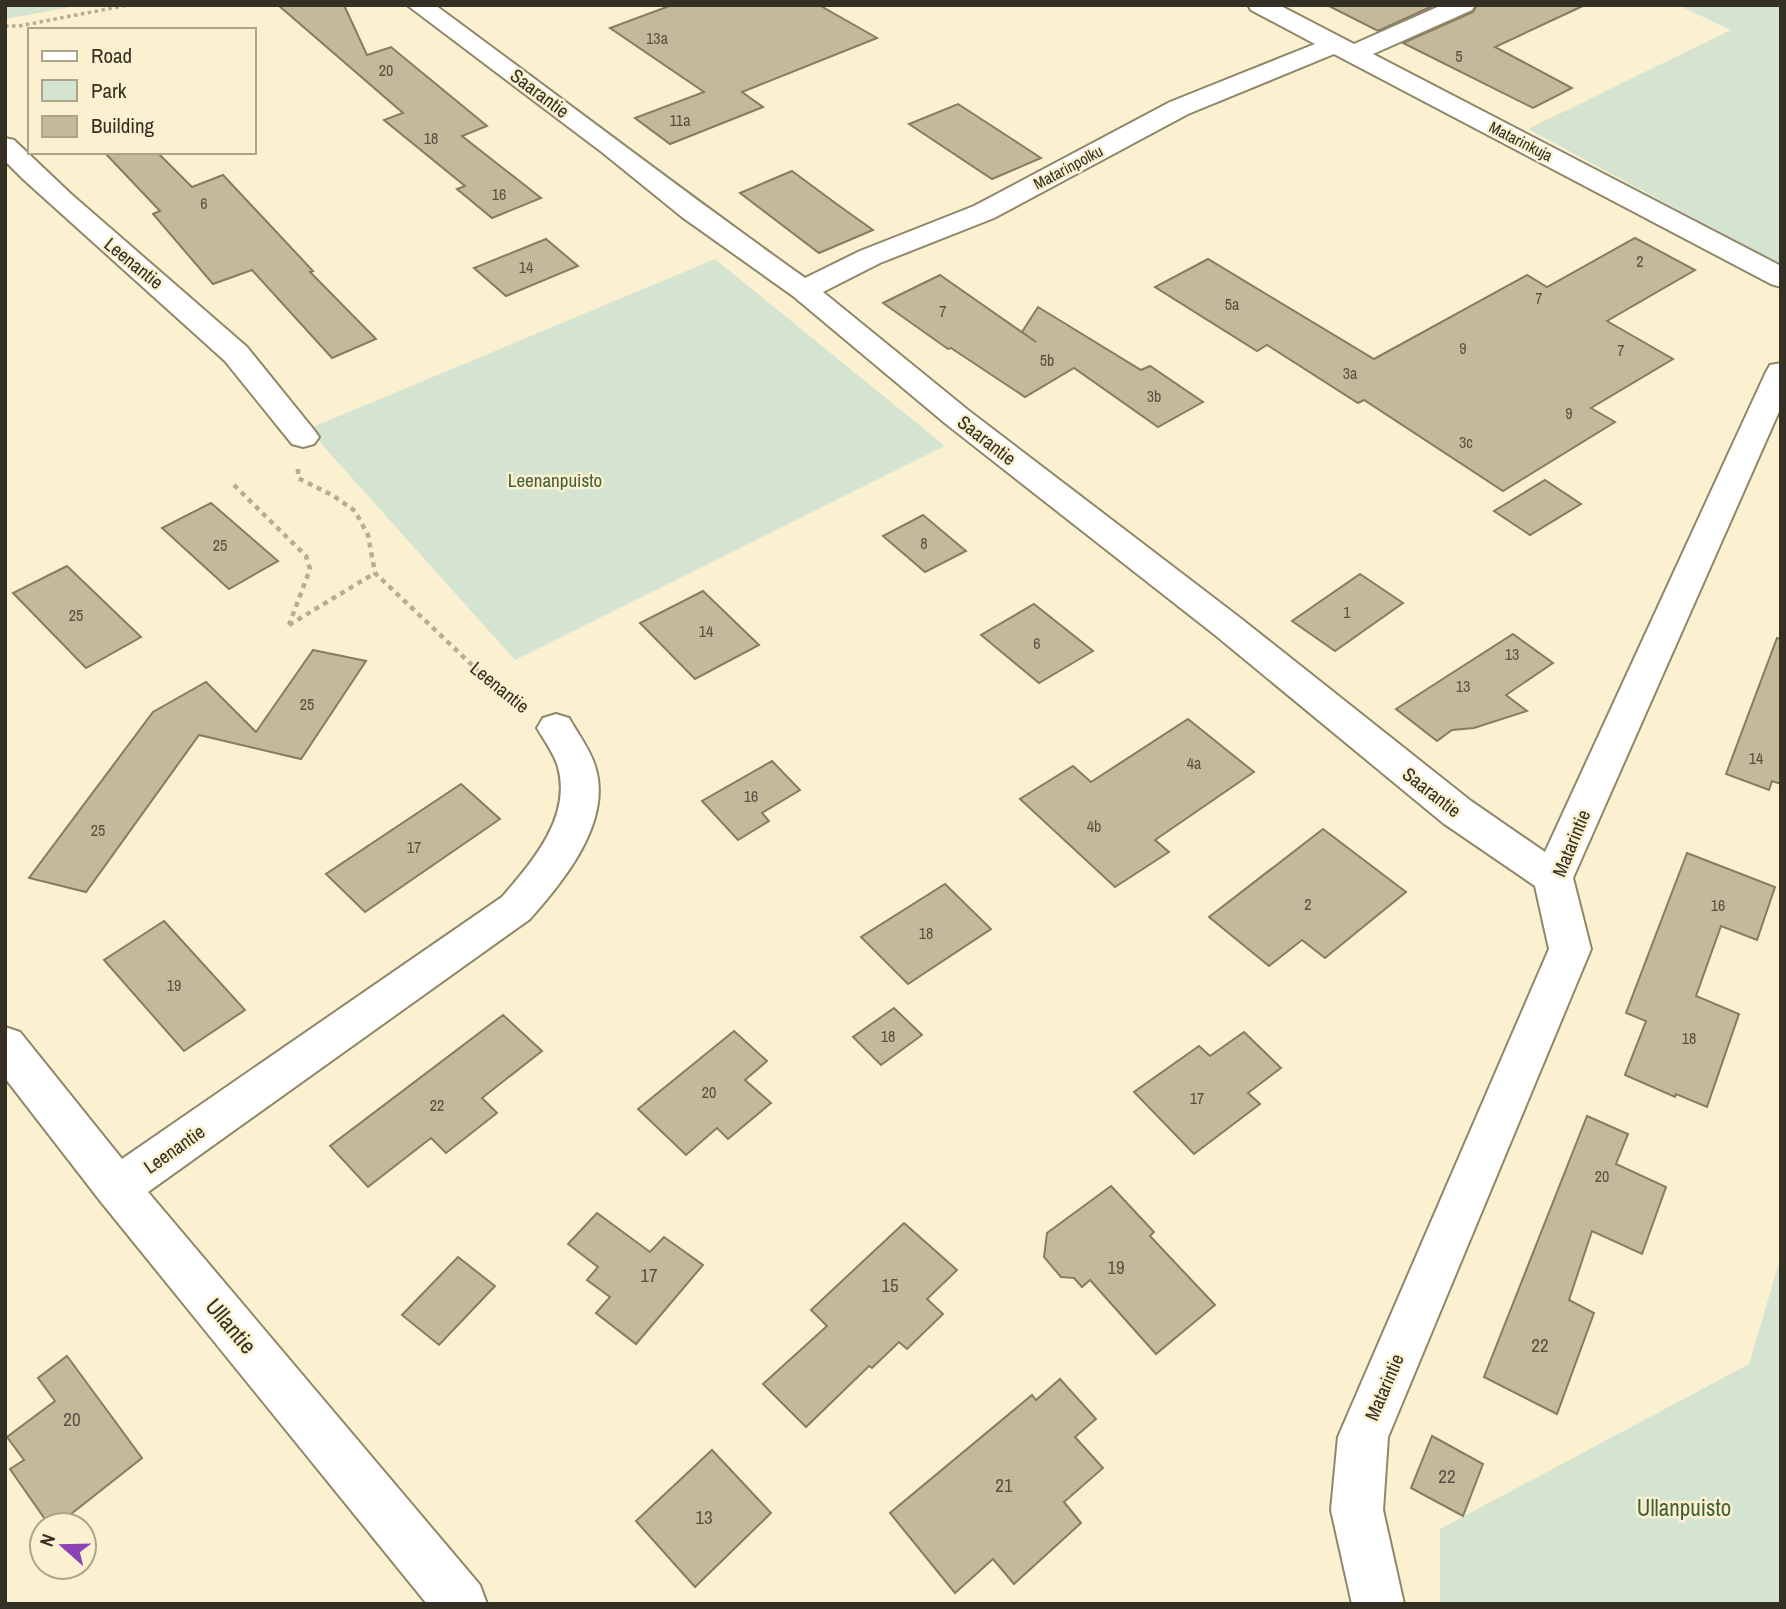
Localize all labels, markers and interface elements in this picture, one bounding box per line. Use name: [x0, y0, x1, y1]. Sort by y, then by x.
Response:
house number: 13a: [646, 27, 669, 49]
legend: [28, 28, 256, 154]
text: Road: [91, 41, 132, 70]
house number: 5: [1455, 45, 1463, 67]
house number: 20: [379, 59, 393, 81]
street label: Saarantie: [505, 62, 575, 124]
text: Park: [91, 76, 127, 105]
house number: 11a: [670, 109, 691, 131]
text: Building: [91, 111, 155, 140]
street label: Matarinkuja: [1485, 116, 1557, 167]
house number: 18: [424, 127, 438, 149]
street label: Matarinpolku: [1029, 139, 1107, 195]
house number: 16: [492, 183, 506, 205]
house number: 6: [200, 192, 208, 214]
street label: Leenantie: [99, 231, 169, 295]
house number: 2: [1636, 250, 1644, 272]
house number: 14: [519, 256, 533, 278]
house number: 7: [1535, 287, 1543, 309]
house number: 5a: [1225, 293, 1240, 315]
house number: 7: [939, 300, 947, 322]
house number: 9: [1459, 337, 1467, 359]
house number: 7: [1617, 339, 1625, 361]
house number: 5b: [1040, 349, 1054, 371]
house number: 3a: [1343, 362, 1358, 384]
house number: 3b: [1147, 385, 1161, 407]
house number: 9: [1565, 402, 1573, 424]
street label: Saarantie: [952, 409, 1022, 471]
house number: 3c: [1459, 431, 1473, 453]
park label: Leenanpuisto: [508, 467, 602, 493]
house number: 8: [920, 532, 928, 554]
house number: 25: [213, 534, 227, 556]
house number: 1: [1343, 601, 1351, 623]
house number: 25: [69, 604, 83, 626]
house number: 14: [699, 620, 713, 642]
house number: 6: [1033, 632, 1041, 654]
house number: 13: [1505, 643, 1519, 665]
street label: Leenantie: [465, 655, 535, 719]
house number: 13: [1456, 675, 1470, 697]
house number: 25: [300, 693, 314, 715]
house number: 14: [1749, 747, 1763, 769]
house number: 4a: [1187, 752, 1202, 774]
street label: Saarantie: [1397, 761, 1467, 823]
house number: 16: [744, 785, 758, 807]
street label: Matarintie: [1546, 806, 1596, 880]
house number: 4b: [1087, 815, 1101, 837]
house number: 25: [91, 819, 105, 841]
house number: 17: [407, 836, 421, 858]
house number: 2: [1304, 893, 1312, 915]
house number: 16: [1711, 894, 1725, 916]
house number: 18: [919, 922, 933, 944]
house number: 19: [167, 974, 181, 996]
house number: 18: [881, 1025, 895, 1047]
house number: 18: [1682, 1027, 1696, 1049]
house number: 20: [702, 1081, 716, 1103]
house number: 17: [1190, 1087, 1204, 1109]
house number: 22: [430, 1094, 444, 1116]
street label: Leenantie: [138, 1118, 210, 1180]
house number: 20: [1595, 1165, 1609, 1187]
house number: 19: [1107, 1254, 1125, 1280]
house number: 17: [640, 1262, 658, 1288]
house number: 15: [881, 1272, 899, 1298]
street label: Ullantie: [199, 1291, 264, 1360]
house number: 22: [1531, 1332, 1549, 1358]
street label: Matarintie: [1358, 1350, 1410, 1424]
house number: 20: [63, 1406, 81, 1432]
house number: 22: [1438, 1463, 1456, 1489]
house number: 21: [995, 1472, 1013, 1498]
park label: Ullanpuisto: [1637, 1492, 1731, 1523]
house number: 13: [695, 1504, 713, 1530]
north arrow: [28, 1511, 98, 1581]
text: N: [33, 1530, 61, 1550]

